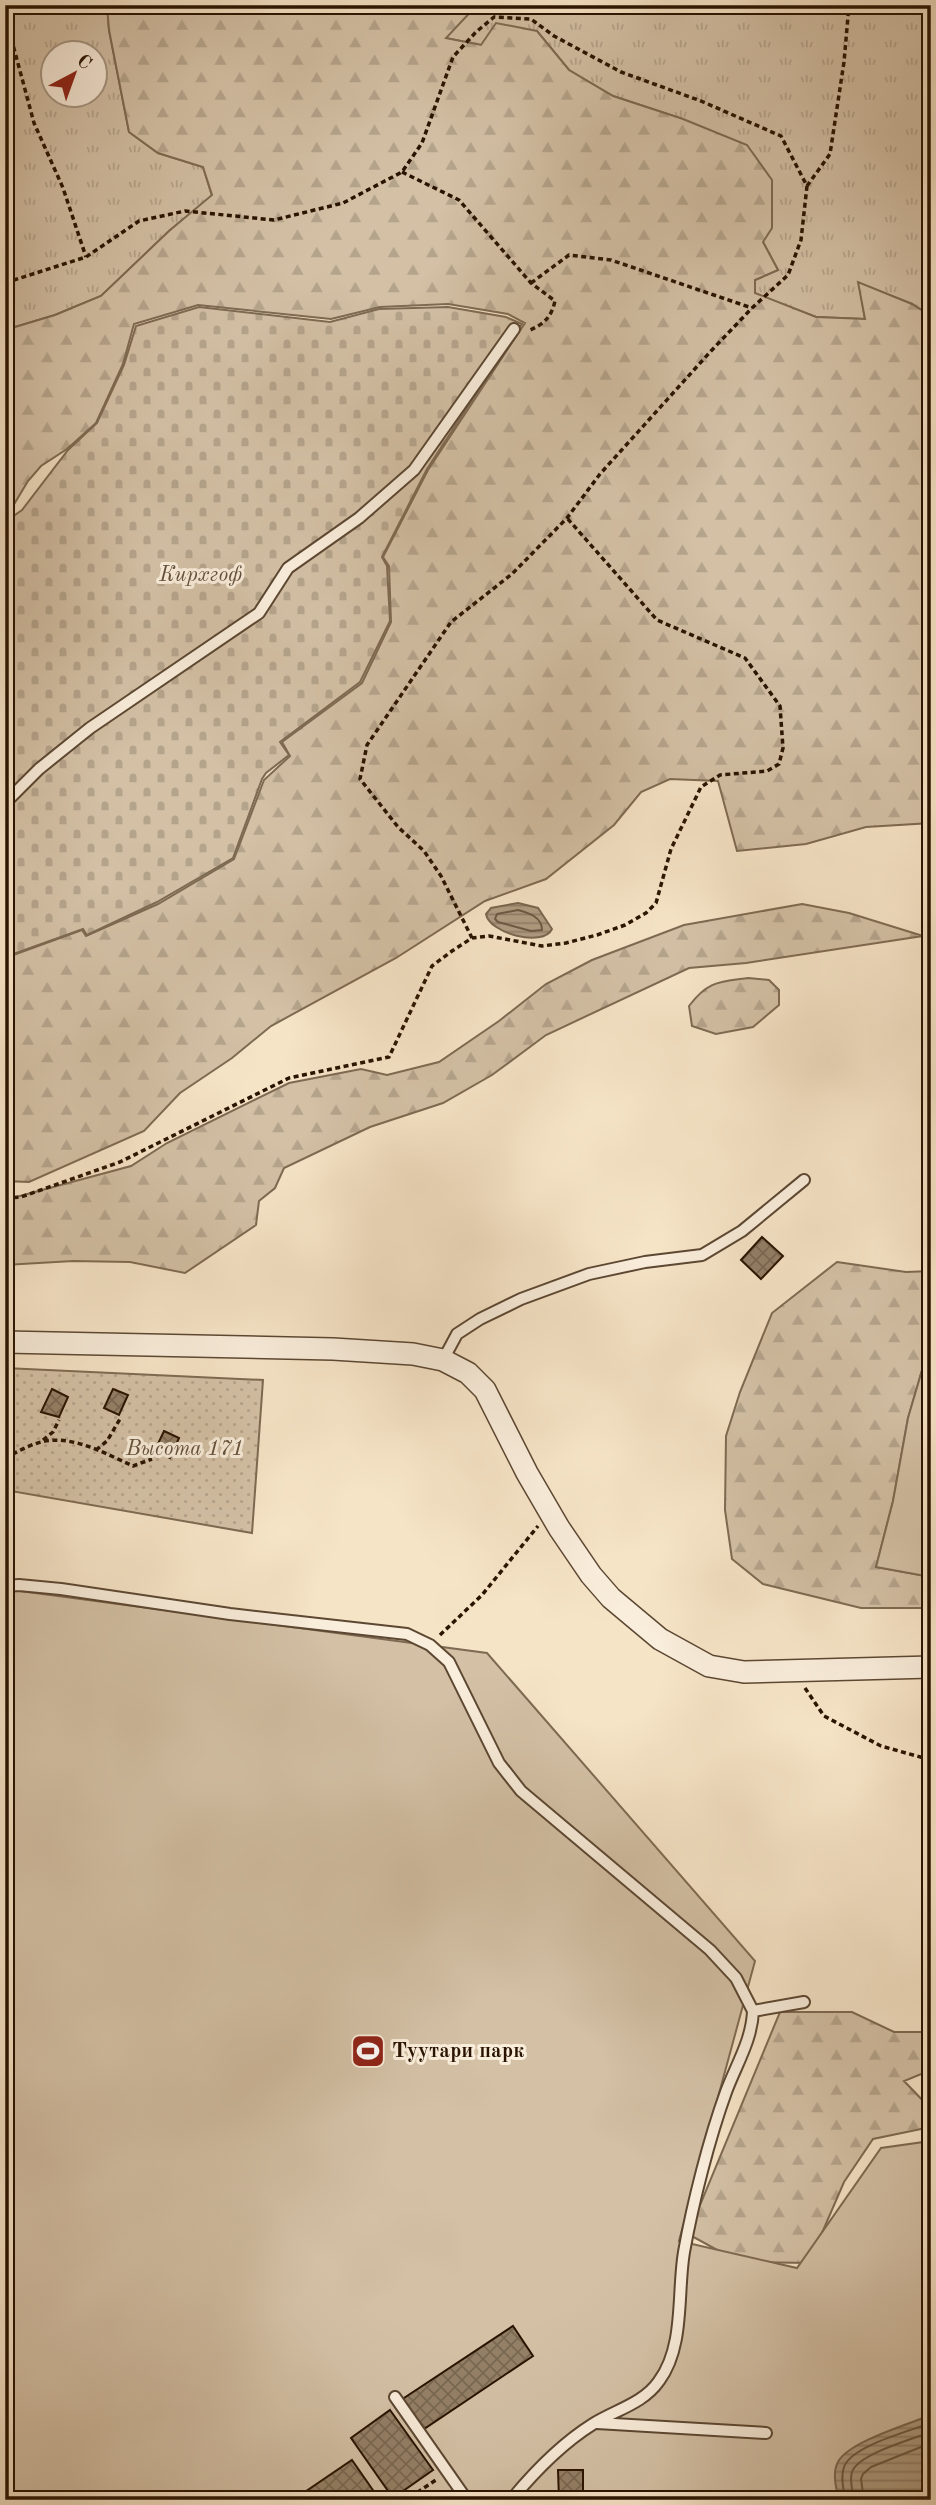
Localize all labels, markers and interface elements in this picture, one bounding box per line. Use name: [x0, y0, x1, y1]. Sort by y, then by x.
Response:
north arrow: [38, 38, 108, 108]
text: С: [73, 52, 94, 74]
park label: Кирхгоф: [159, 565, 242, 586]
park label: Высота 171: [125, 1439, 244, 1460]
sports icon: Туутари парк: [349, 2032, 387, 2070]
place label: Туутари парк: [392, 2041, 524, 2062]

